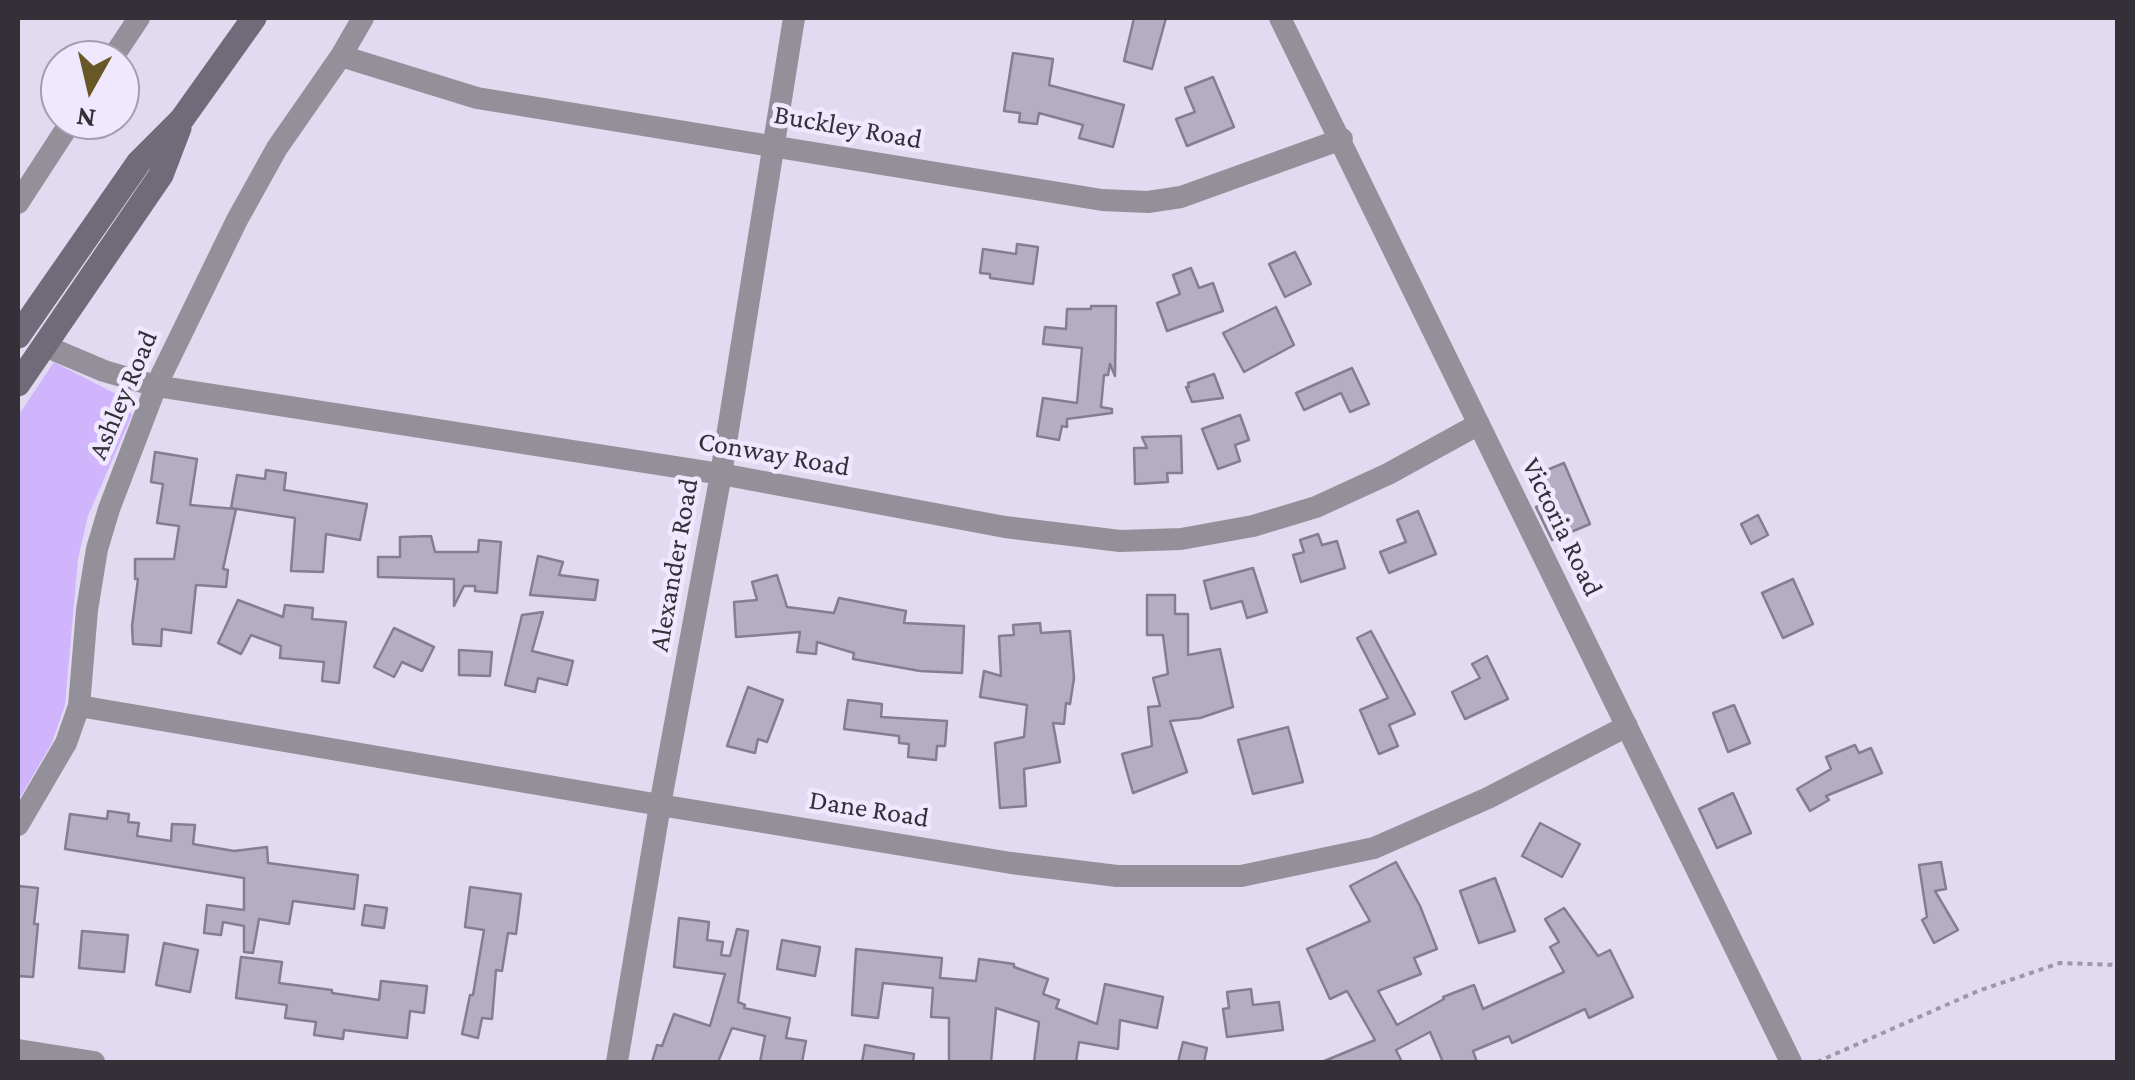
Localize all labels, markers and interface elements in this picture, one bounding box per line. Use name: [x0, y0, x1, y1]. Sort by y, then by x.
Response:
north arrow: [40, 40, 140, 140]
street label: Buckley Road: [771, 97, 925, 157]
text: N: [74, 102, 98, 135]
street label: Ashley Road: [81, 326, 165, 464]
street label: Conway Road: [696, 424, 852, 484]
street label: Victoria Road: [1514, 452, 1610, 602]
street label: Alexander Road: [642, 476, 706, 654]
street label: Dane Road: [807, 783, 931, 835]

